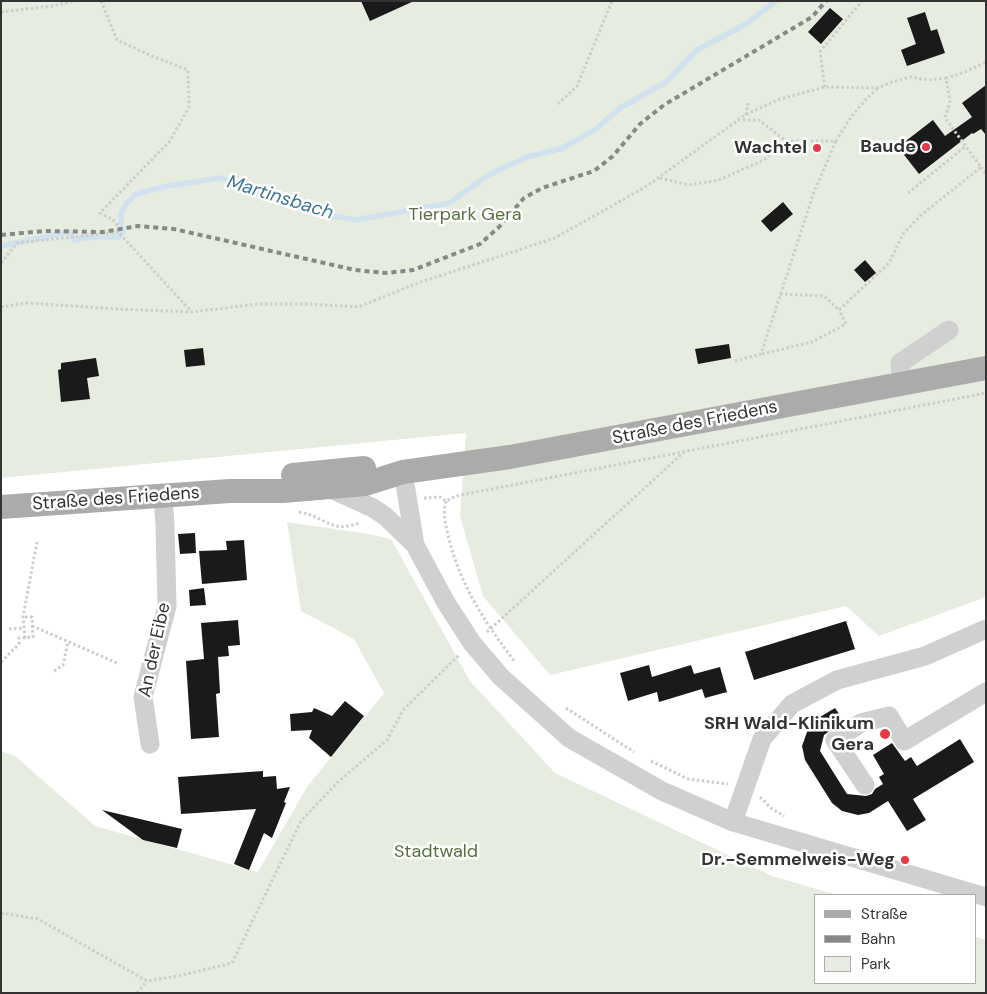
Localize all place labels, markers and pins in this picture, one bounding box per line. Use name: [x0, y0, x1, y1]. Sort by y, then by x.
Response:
place label: Baude: [860, 136, 916, 158]
place label: Wachtel: [734, 137, 807, 159]
marker: Baude: [920, 141, 932, 153]
marker: Wachtel: [811, 142, 823, 154]
place label: SRH Wald-Klinikum Gera: [704, 713, 874, 756]
marker: SRH Wald-Klinikum Gera: [878, 727, 892, 741]
place label: Dr.-Semmelweis-Weg: [701, 849, 895, 871]
marker: Dr.-Semmelweis-Weg: [899, 854, 911, 866]

